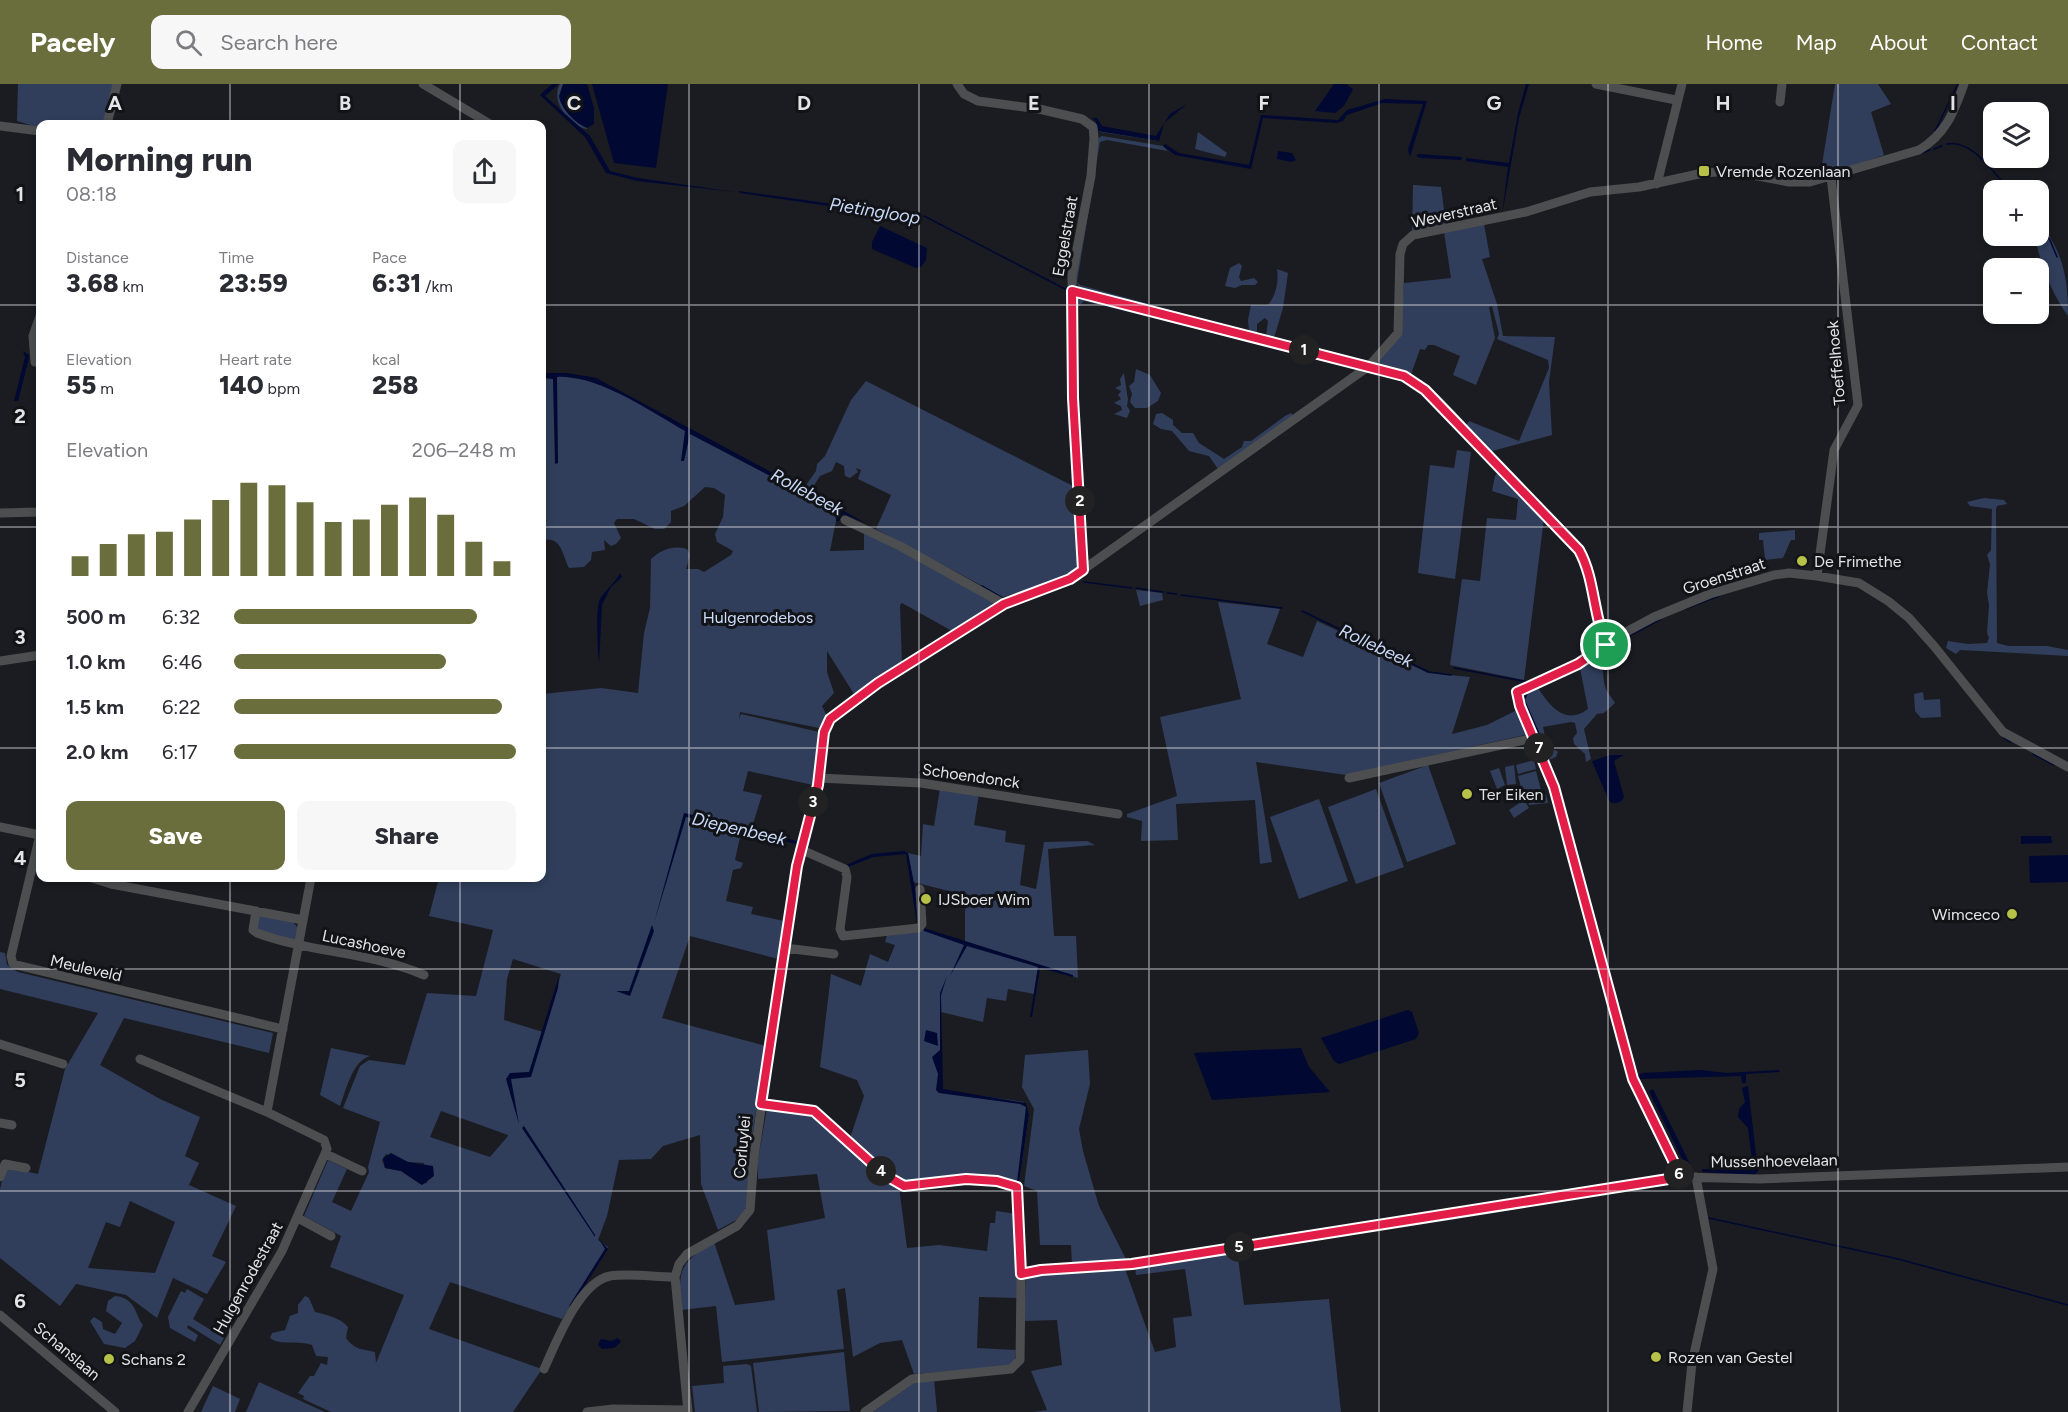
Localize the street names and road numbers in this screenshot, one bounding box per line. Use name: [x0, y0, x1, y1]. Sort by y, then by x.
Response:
street label: Eggelstraat: [1049, 194, 1081, 278]
street label: Weverstraat: [1410, 194, 1498, 232]
street label: Toeffelhoek: [1823, 320, 1849, 406]
street label: Groenstraat: [1680, 554, 1768, 598]
street label: Schoendonck: [921, 760, 1021, 792]
street label: Lucashoeve: [320, 926, 408, 962]
street label: Meuleveld: [48, 951, 124, 985]
street label: Corluylei: [730, 1115, 754, 1179]
street label: Mussenhoevelaan: [1710, 1150, 1838, 1172]
street label: Hulgenrodestraat: [209, 1218, 287, 1338]
street label: Schanslaan: [30, 1318, 104, 1384]

